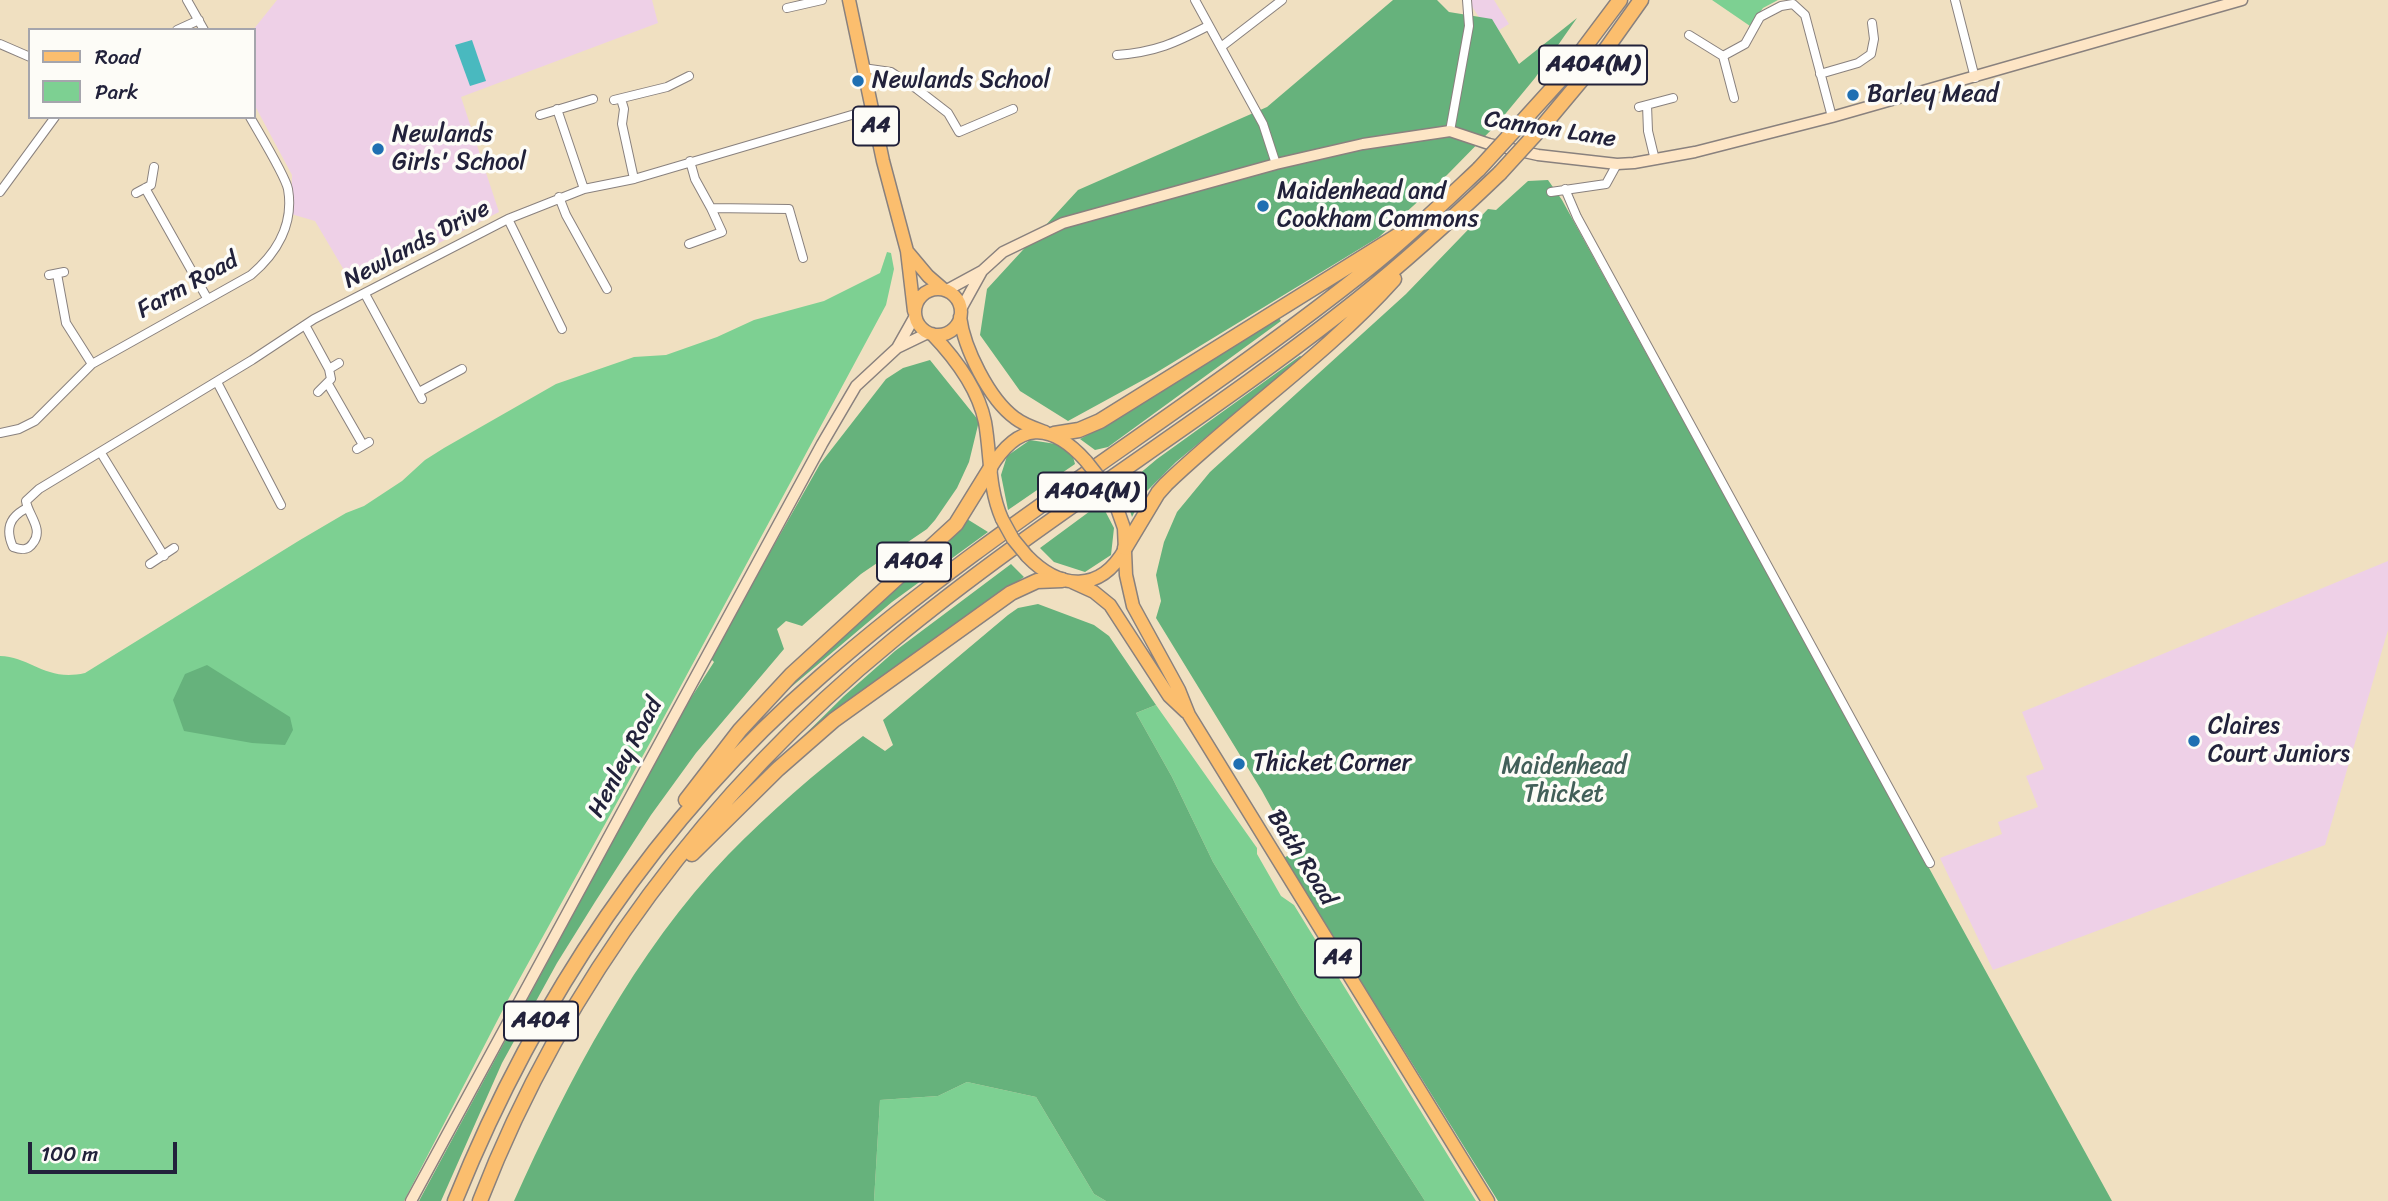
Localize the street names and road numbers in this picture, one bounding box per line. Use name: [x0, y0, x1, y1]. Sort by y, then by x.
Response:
road number: A404(M): [1539, 46, 1647, 85]
street label: Cannon Lane: [1482, 105, 1618, 155]
road number: A4: [853, 106, 899, 146]
street label: Newlands Drive: [339, 194, 495, 296]
street label: Farm Road: [132, 246, 244, 326]
road number: A404(M): [1038, 472, 1146, 512]
road number: A404: [877, 542, 951, 582]
street label: Henley Road: [582, 693, 670, 823]
street label: Bath Road: [1260, 805, 1342, 911]
road number: A4: [1315, 939, 1361, 978]
road number: A404: [504, 1002, 578, 1040]

